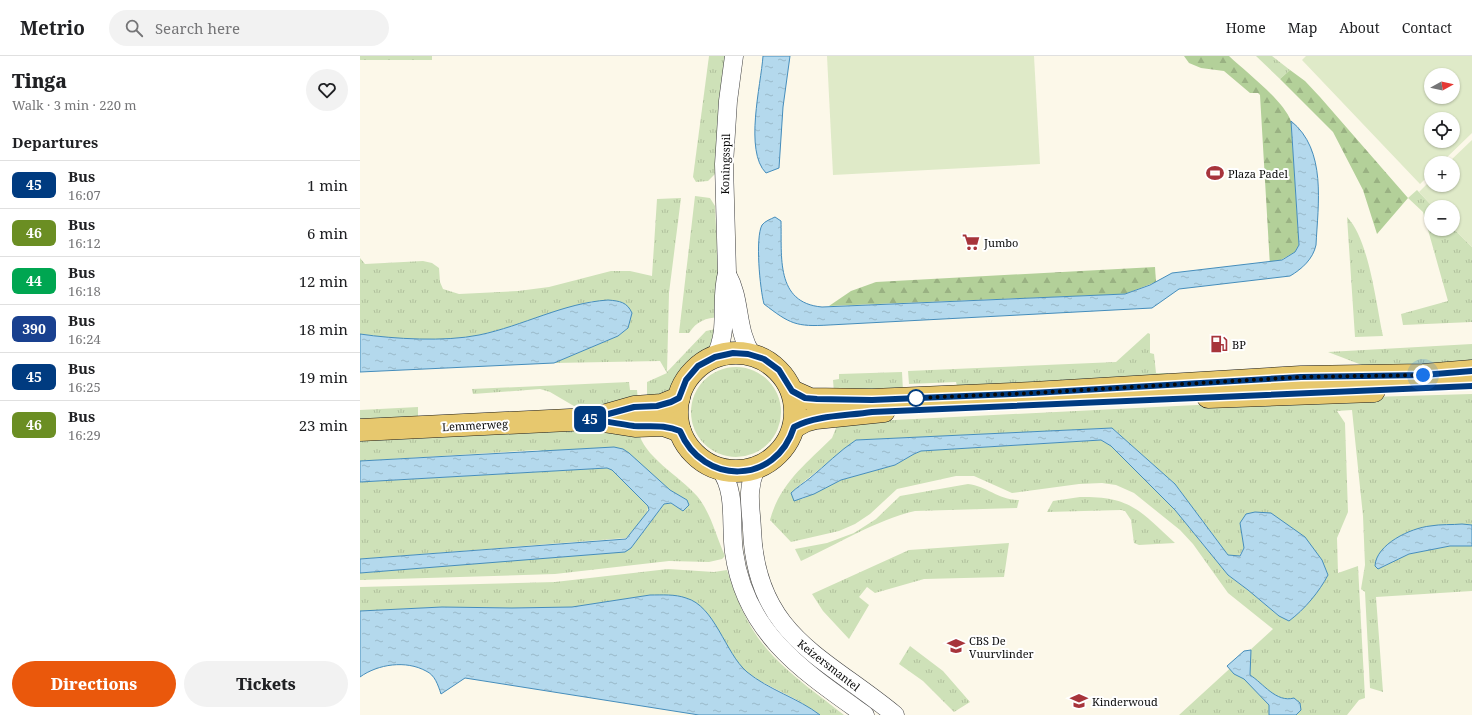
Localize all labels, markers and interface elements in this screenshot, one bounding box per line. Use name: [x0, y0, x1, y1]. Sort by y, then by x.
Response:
search box: [109, 10, 389, 46]
text: Metrio: [20, 15, 85, 41]
icon: search: [123, 17, 145, 39]
text: Search here: [155, 18, 240, 38]
text: Home: [1226, 18, 1266, 37]
text: Map: [1288, 18, 1317, 37]
text: About: [1339, 18, 1380, 37]
text: Contact: [1402, 18, 1452, 37]
text: Tinga: [12, 68, 67, 94]
north arrow: [1424, 68, 1460, 104]
map controls: [1424, 68, 1460, 236]
button: heart: [306, 69, 348, 111]
text: Walk · 3 min · 220 m: [12, 96, 137, 114]
button: locate: [1424, 112, 1460, 148]
text: Departures: [12, 132, 98, 152]
street label: Koningsspil: [717, 133, 733, 195]
button: +: [1424, 156, 1460, 192]
sports icon: Plaza Padel: [1205, 163, 1225, 183]
text: Bus: [68, 166, 95, 186]
place label: Plaza Padel: [1228, 166, 1288, 181]
text: 45: [26, 175, 42, 194]
text: 1 min: [307, 175, 348, 195]
text: 16:07: [68, 186, 101, 204]
button: −: [1424, 200, 1460, 236]
text: Bus: [68, 214, 95, 234]
text: 46: [26, 223, 42, 242]
text: 6 min: [307, 223, 348, 243]
supermarket icon: Jumbo: [961, 232, 981, 252]
text: 16:12: [68, 234, 101, 252]
place label: Jumbo: [983, 235, 1018, 250]
text: Bus: [68, 262, 95, 282]
text: 44: [26, 271, 42, 290]
text: 12 min: [299, 271, 348, 291]
text: 16:18: [68, 282, 101, 300]
text: Bus: [68, 310, 95, 330]
text: 390: [22, 319, 46, 338]
text: 18 min: [299, 319, 348, 339]
text: 16:24: [68, 330, 101, 348]
fuel station icon: BP: [1209, 334, 1229, 354]
place label: BP: [1232, 337, 1246, 352]
text: Bus: [68, 358, 95, 378]
your location: [1413, 365, 1433, 385]
text: 45: [26, 367, 42, 386]
text: 19 min: [299, 367, 348, 387]
text: 16:25: [68, 378, 101, 396]
unlabelled marker: [907, 389, 925, 407]
text: Bus: [68, 406, 95, 426]
line badge: 45: [572, 406, 608, 432]
text: 45: [582, 409, 598, 428]
text: 46: [26, 415, 42, 434]
text: 23 min: [299, 415, 348, 435]
street label: Lemmerweg: [442, 416, 508, 434]
text: 16:29: [68, 426, 101, 444]
place label: CBS De Vuurvlinder: [969, 633, 1035, 661]
street label: Keizersmantel: [795, 636, 864, 694]
school or university icon: CBS De Vuurvlinder: [946, 636, 966, 656]
button: Directions: [12, 661, 176, 707]
button: Tickets: [184, 661, 348, 707]
school or university icon: Kinderwoud: [1069, 691, 1089, 711]
place label: Kinderwoud: [1092, 694, 1158, 709]

